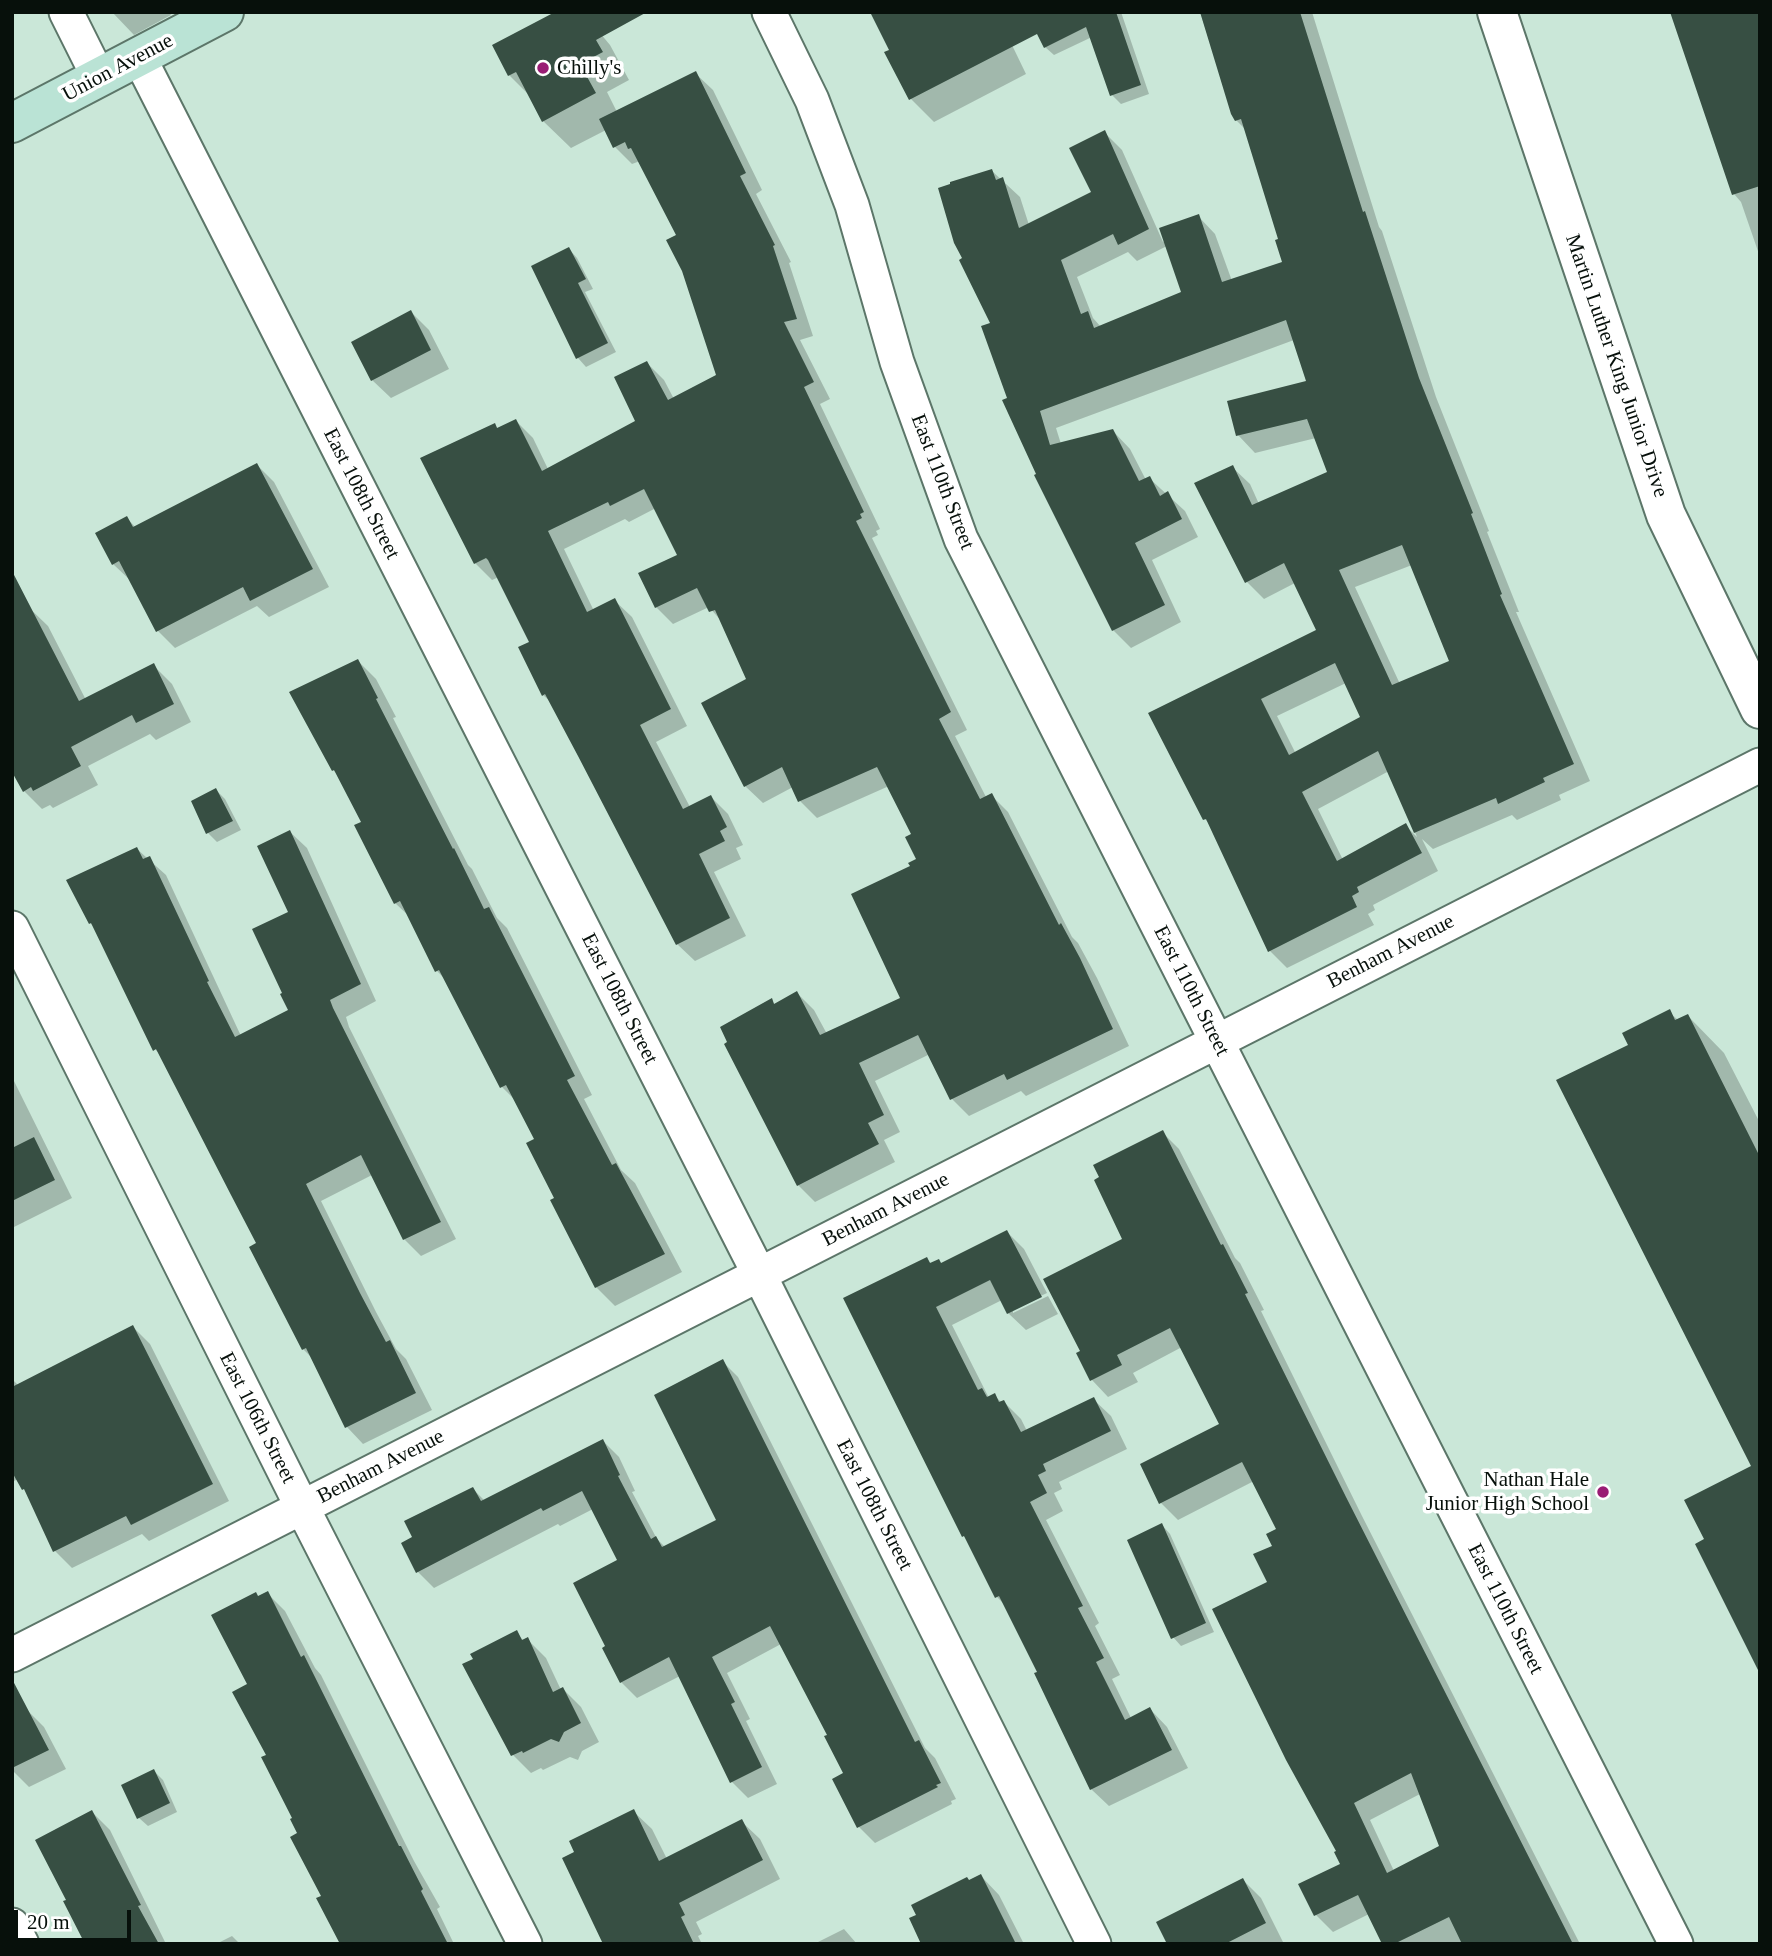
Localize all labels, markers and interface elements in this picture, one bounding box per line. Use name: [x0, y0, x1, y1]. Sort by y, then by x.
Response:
street label: Union Avenue: [58, 28, 178, 108]
place label: Chilly's: [557, 55, 621, 81]
marker: Chilly's: [535, 60, 551, 76]
street label: Martin Luther King Junior Drive: [1559, 231, 1673, 501]
street label: East 110th Street: [905, 411, 979, 553]
street label: East 108th Street: [317, 424, 405, 564]
street label: Benham Avenue: [1323, 909, 1459, 995]
street label: East 110th Street: [1147, 922, 1235, 1060]
street label: East 108th Street: [575, 929, 663, 1069]
street label: Benham Avenue: [818, 1167, 954, 1253]
street label: East 106th Street: [213, 1348, 301, 1488]
street label: Benham Avenue: [313, 1424, 449, 1510]
street label: East 108th Street: [830, 1435, 918, 1575]
place label: Nathan Hale Junior High School: [1426, 1467, 1589, 1517]
marker: Nathan Hale Junior High School: [1595, 1484, 1611, 1500]
street label: East 110th Street: [1461, 1540, 1549, 1678]
scale bar: [18, 1896, 135, 1940]
text: 20 m: [27, 1910, 70, 1934]

